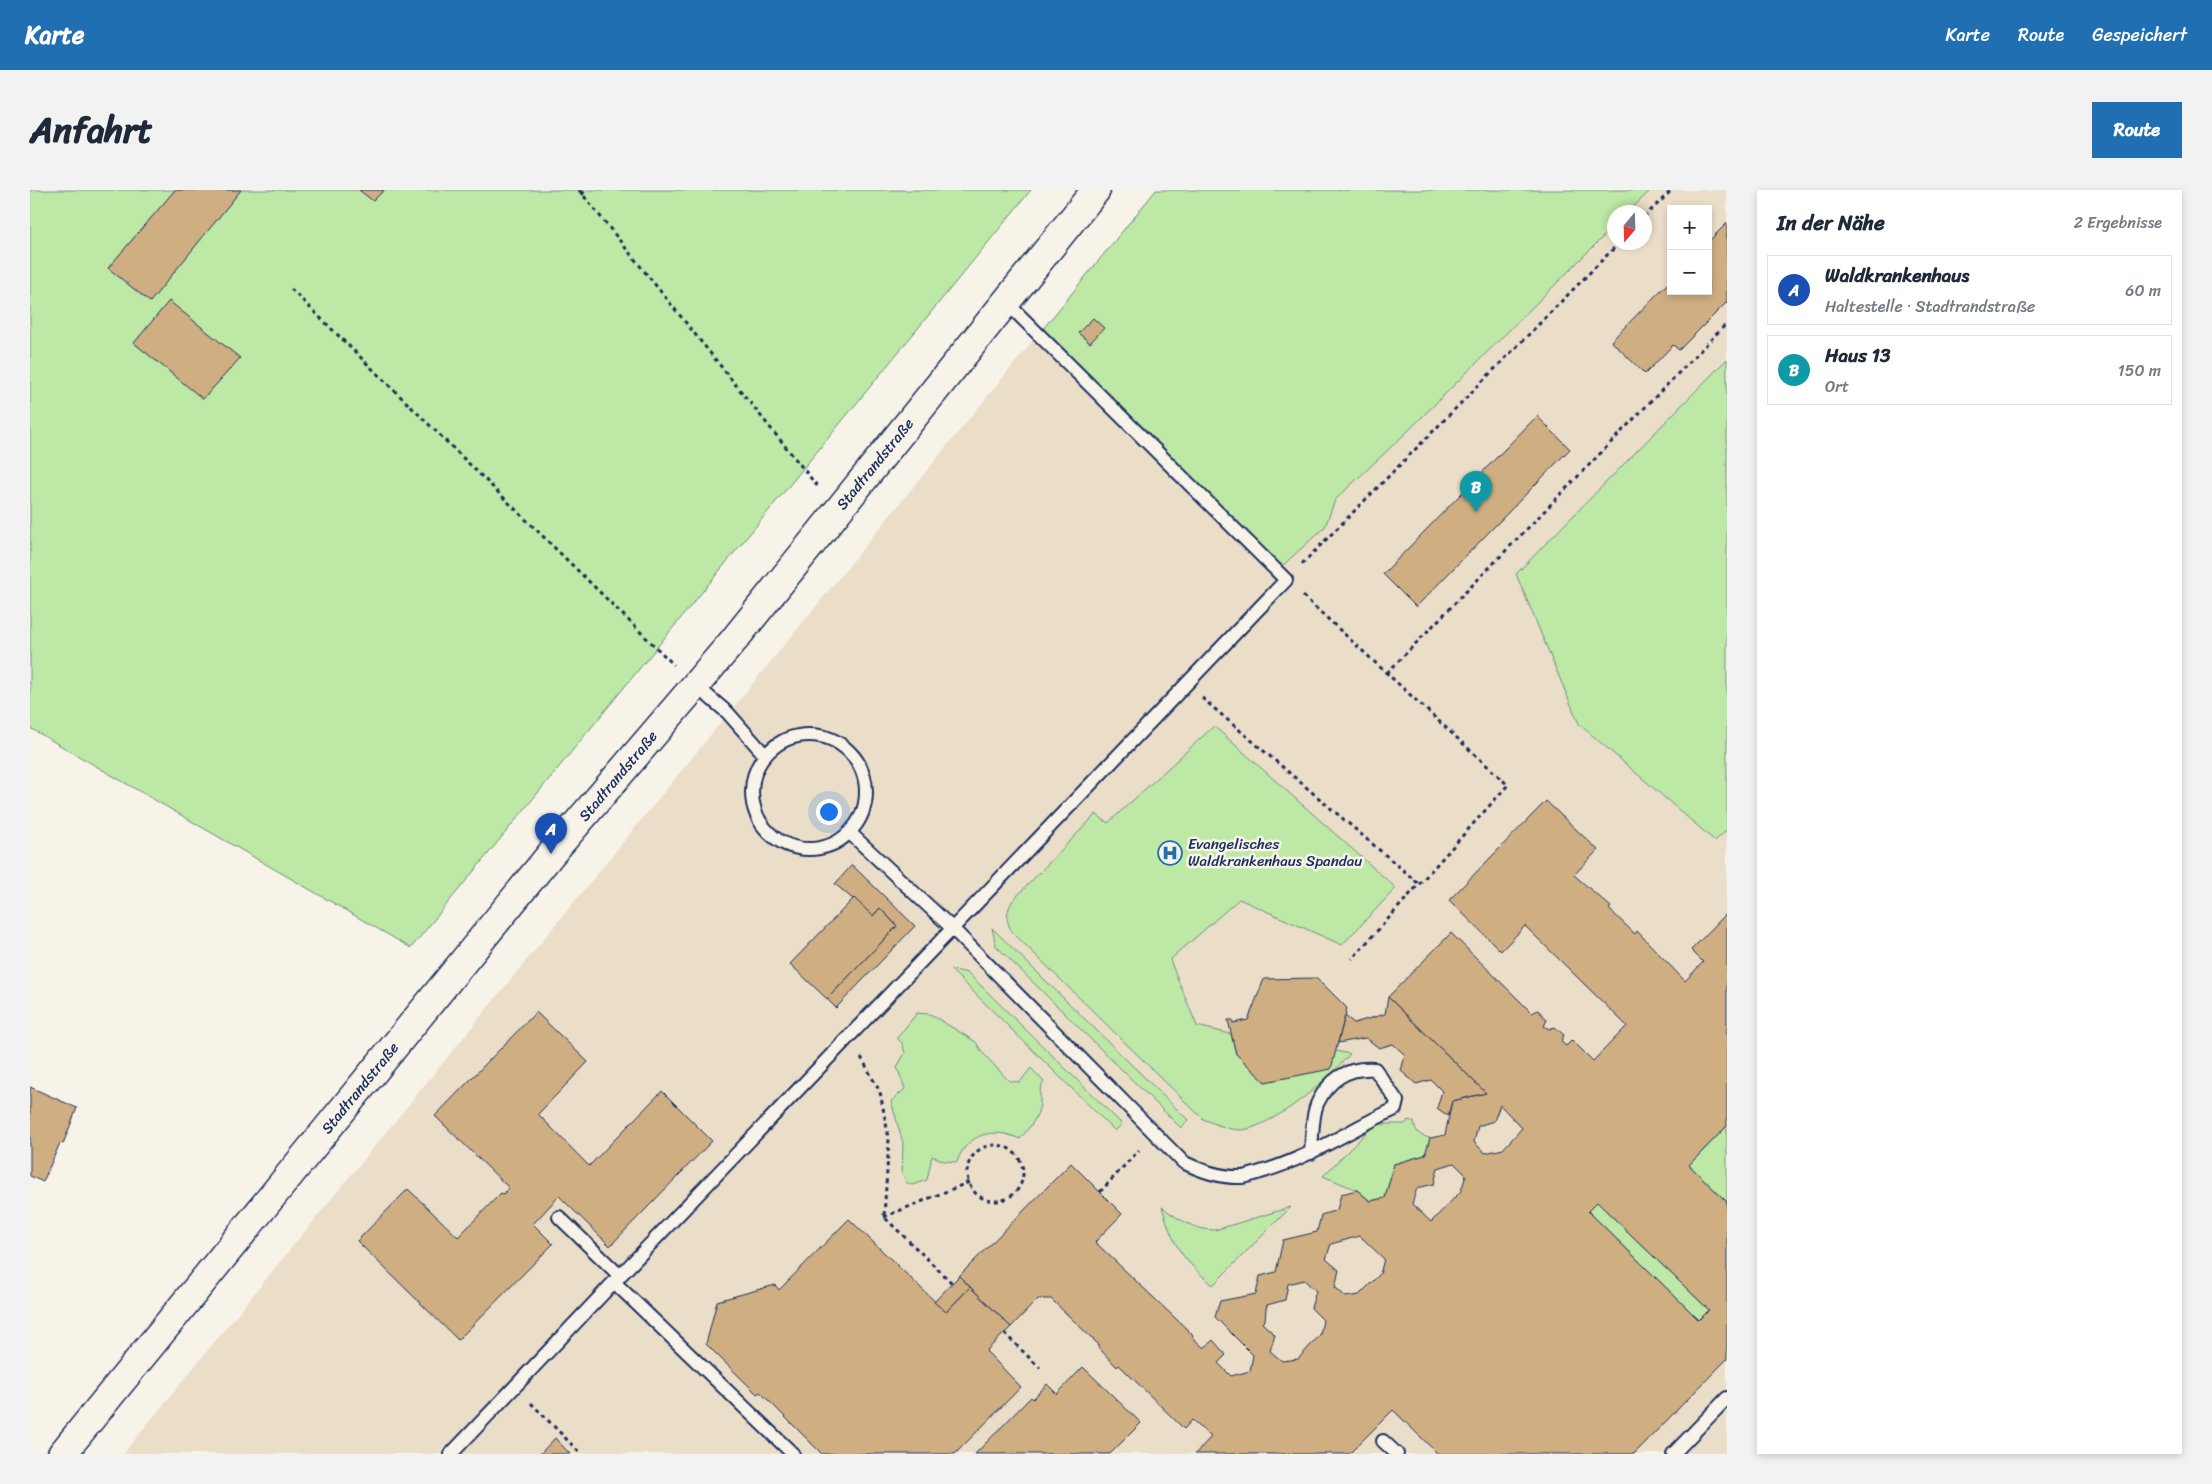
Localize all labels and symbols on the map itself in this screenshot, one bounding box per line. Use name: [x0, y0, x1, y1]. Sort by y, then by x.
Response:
north arrow: [1607, 205, 1652, 250]
street label: Stadtrandstraße: [830, 412, 921, 516]
pin: B: [1460, 471, 1492, 512]
street label: Stadtrandstraße: [572, 724, 664, 827]
your location: [816, 799, 842, 825]
pin: A: [535, 813, 567, 854]
place label: Evangelisches Waldkrankenhaus Spandau: [1188, 831, 1362, 874]
hospital icon: Evangelisches Waldkrankenhaus Spandau: [1157, 840, 1183, 866]
street label: Stadtrandstraße: [315, 1036, 406, 1140]

